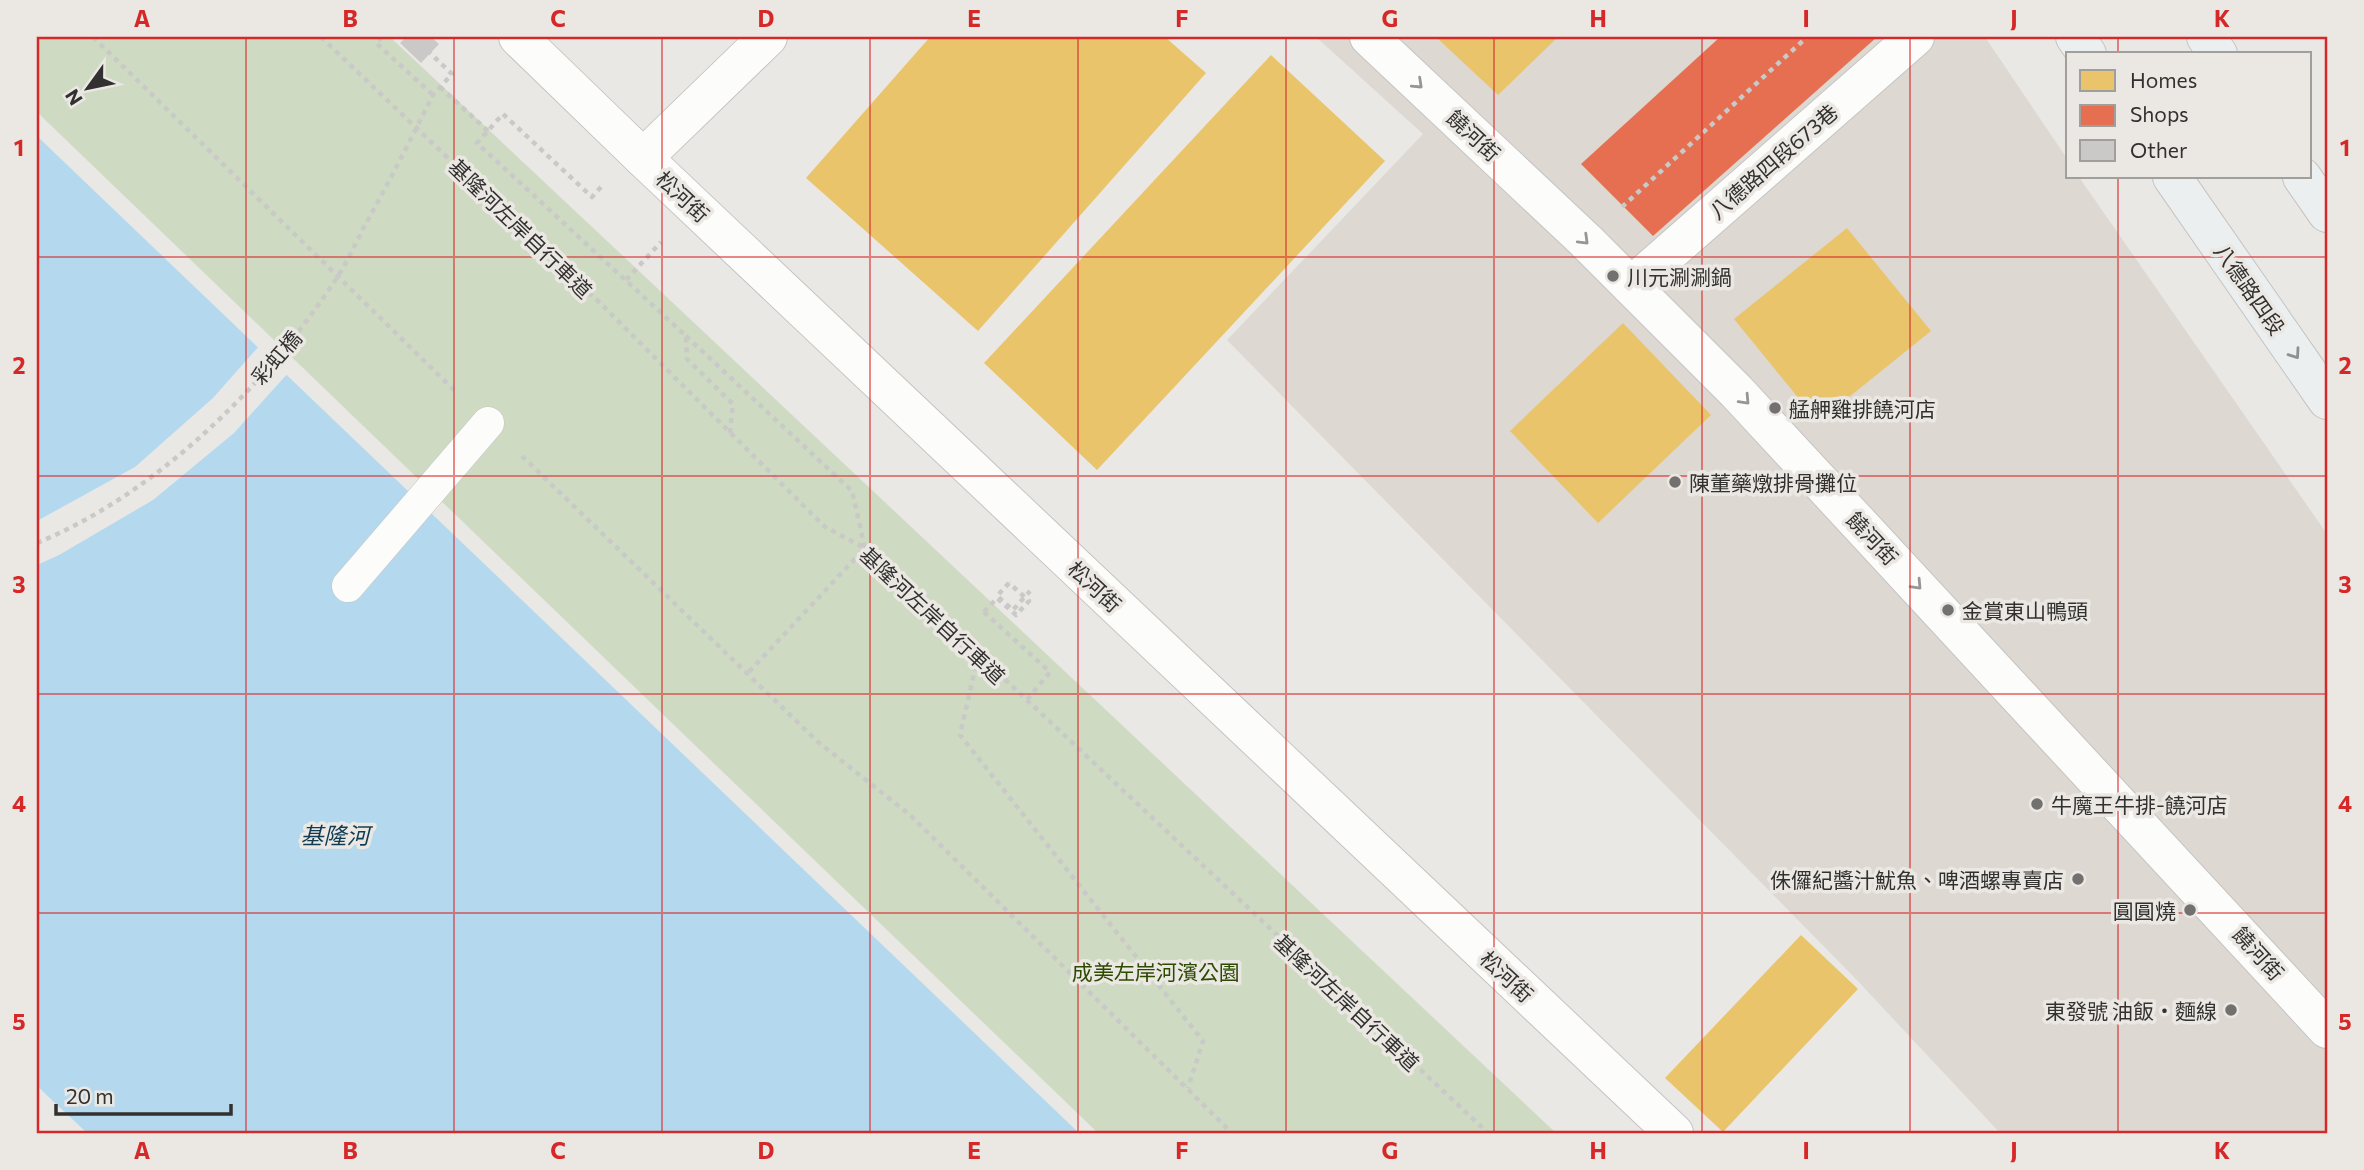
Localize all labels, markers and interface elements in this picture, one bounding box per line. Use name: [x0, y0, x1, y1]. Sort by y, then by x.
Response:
text: A: [134, 4, 151, 32]
text: B: [342, 4, 358, 32]
text: C: [550, 4, 566, 32]
text: D: [758, 4, 775, 32]
text: E: [967, 4, 981, 32]
text: F: [1175, 4, 1189, 32]
text: G: [1382, 4, 1398, 32]
text: H: [1589, 4, 1607, 32]
text: I: [1802, 4, 1810, 32]
text: J: [2010, 4, 2018, 32]
text: K: [2214, 4, 2230, 32]
north arrow: [52, 52, 122, 122]
legend: [2066, 52, 2312, 178]
text: Homes: [2130, 67, 2197, 92]
one-way arrow: [1410, 75, 1423, 88]
text: N: [60, 85, 87, 110]
street label: 八德路四段673巷: [1704, 99, 1842, 223]
text: Shops: [2130, 101, 2189, 126]
street label: 饒河街: [1442, 104, 1506, 166]
text: 1: [14, 133, 24, 161]
text: 1: [2340, 133, 2350, 161]
text: Other: [2130, 137, 2187, 162]
street label: 基隆河左岸自行車道: [444, 153, 598, 303]
street label: 松河街: [651, 165, 715, 227]
one-way arrow: [1576, 231, 1589, 244]
street label: 八德路四段: [2210, 239, 2290, 339]
place label: 川元涮涮鍋: [1627, 264, 1732, 289]
marker: 川元涮涮鍋: [1605, 268, 1621, 284]
street label: 彩虹橋: [246, 325, 306, 389]
one-way arrow: [2287, 346, 2299, 359]
text: 2: [12, 351, 26, 379]
text: 2: [2338, 351, 2352, 379]
one-way arrow: [1737, 392, 1749, 405]
place label: 艋舺雞排饒河店: [1789, 396, 1936, 421]
marker: 艋舺雞排饒河店: [1767, 400, 1783, 416]
place label: 陳董藥燉排骨攤位: [1689, 470, 1857, 495]
marker: 陳董藥燉排骨攤位: [1667, 474, 1683, 490]
street label: 饒河街: [1842, 506, 1904, 570]
street label: 基隆河左岸自行車道: [855, 541, 1011, 689]
street label: 松河街: [1063, 555, 1127, 617]
text: 3: [12, 570, 26, 598]
text: 3: [2338, 570, 2352, 598]
one-way arrow: [1908, 577, 1921, 590]
place label: 金賞東山鴨頭: [1962, 598, 2088, 623]
marker: 金賞東山鴨頭: [1940, 602, 1956, 618]
text: 4: [12, 789, 26, 817]
text: 4: [2338, 789, 2352, 817]
place label: 牛魔王牛排-饒河店: [2051, 792, 2228, 817]
marker: 牛魔王牛排-饒河店: [2029, 796, 2045, 812]
water label: 基隆河: [301, 821, 374, 849]
place label: 侏儸紀醬汁魷魚、啤酒螺專賣店: [1770, 867, 2064, 892]
marker: 侏儸紀醬汁魷魚、啤酒螺專賣店: [2070, 871, 2086, 887]
place label: 圓圓燒: [2113, 898, 2176, 923]
marker: 圓圓燒: [2182, 902, 2198, 918]
street label: 饒河街: [2229, 921, 2289, 985]
street label: 基隆河左岸自行車道: [1269, 928, 1425, 1076]
street label: 松河街: [1475, 945, 1539, 1007]
park label: 成美左岸河濱公園: [1072, 959, 1240, 984]
place label: 東發號 油飯・麵線: [2045, 998, 2217, 1023]
marker: 東發號 油飯・麵線: [2223, 1002, 2239, 1018]
text: 5: [12, 1007, 26, 1035]
text: 5: [2338, 1007, 2352, 1035]
scale bar: [56, 1072, 231, 1116]
text: 20 m: [66, 1083, 114, 1108]
text: A: [134, 1136, 151, 1164]
text: B: [342, 1136, 358, 1164]
text: C: [550, 1136, 566, 1164]
text: D: [758, 1136, 775, 1164]
text: E: [967, 1136, 981, 1164]
text: F: [1175, 1136, 1189, 1164]
text: G: [1382, 1136, 1398, 1164]
text: H: [1589, 1136, 1607, 1164]
text: I: [1802, 1136, 1810, 1164]
text: J: [2010, 1136, 2018, 1164]
text: K: [2214, 1136, 2230, 1164]

